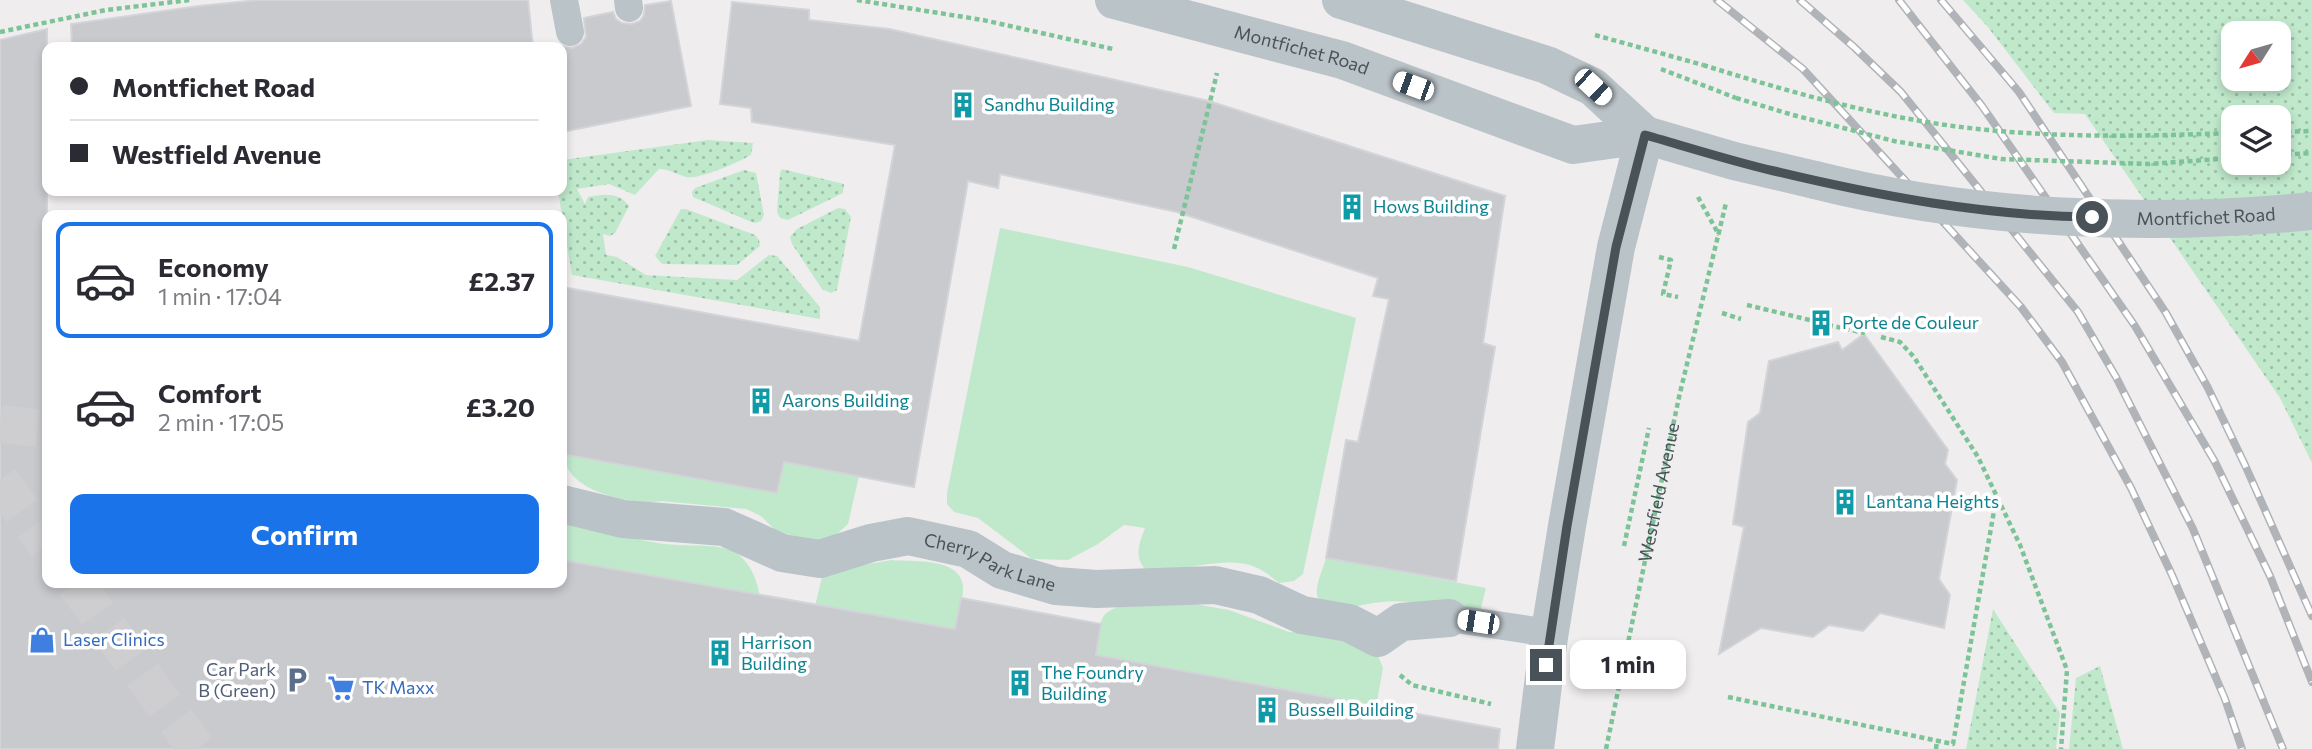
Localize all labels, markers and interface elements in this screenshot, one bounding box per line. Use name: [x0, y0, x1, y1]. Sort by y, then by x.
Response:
street label: Montfichet Road: [1232, 20, 1372, 79]
north arrow: [2221, 21, 2291, 91]
map controls: [2221, 21, 2291, 175]
car: [1571, 65, 1616, 109]
car: [1390, 69, 1437, 103]
text: Montfichet Road: [112, 71, 315, 102]
building icon: Sandhu Building: [948, 90, 978, 120]
place label: Sandhu Building: [984, 93, 1115, 115]
button: layers: [2221, 105, 2291, 175]
text: Westfield Avenue: [112, 138, 321, 169]
building icon: Hows Building: [1337, 192, 1367, 222]
place label: Hows Building: [1373, 195, 1489, 217]
route start: [2076, 201, 2108, 233]
street label: Montfichet Road: [2136, 202, 2276, 229]
icon: car: [74, 249, 137, 312]
text: Economy: [158, 251, 269, 282]
text: £2.37: [468, 265, 535, 296]
text: 1 min · 17:04: [158, 282, 282, 310]
building icon: Porte de Couleur: [1806, 308, 1836, 338]
place label: Porte de Couleur: [1842, 311, 1979, 333]
icon: car: [74, 375, 137, 438]
text: Comfort: [158, 377, 261, 408]
building icon: Aarons Building: [746, 386, 776, 416]
place label: Aarons Building: [782, 389, 909, 411]
text: £3.20: [466, 391, 535, 422]
text: 2 min · 17:05: [158, 408, 284, 436]
street label: Westfield Avenue: [1633, 421, 1683, 564]
building icon: Lantana Heights: [1830, 487, 1860, 517]
place label: Lantana Heights: [1866, 490, 1999, 512]
button: Confirm: [70, 494, 539, 574]
street label: Cherry Park Lane: [922, 528, 1059, 595]
car: [1456, 608, 1501, 636]
shop icon: Laser Clinics: [27, 625, 57, 655]
place label: Laser Clinics: [63, 628, 165, 650]
place label: Harrison Building: [741, 631, 812, 674]
building icon: Harrison Building: [705, 638, 735, 668]
callout: 1 min: [1570, 640, 1686, 690]
route end: [1530, 649, 1562, 681]
text: 1 min: [1601, 650, 1655, 678]
place label: Car Park B (Green): [198, 658, 276, 701]
place label: The Foundry Building: [1041, 661, 1144, 704]
parking icon: Car Park B (Green): [282, 665, 312, 695]
building icon: The Foundry Building: [1005, 668, 1035, 698]
supermarket icon: TK Maxx: [326, 673, 356, 703]
place label: TK Maxx: [362, 676, 435, 698]
building icon: Bussell Building: [1252, 695, 1282, 725]
place label: Bussell Building: [1288, 698, 1414, 720]

